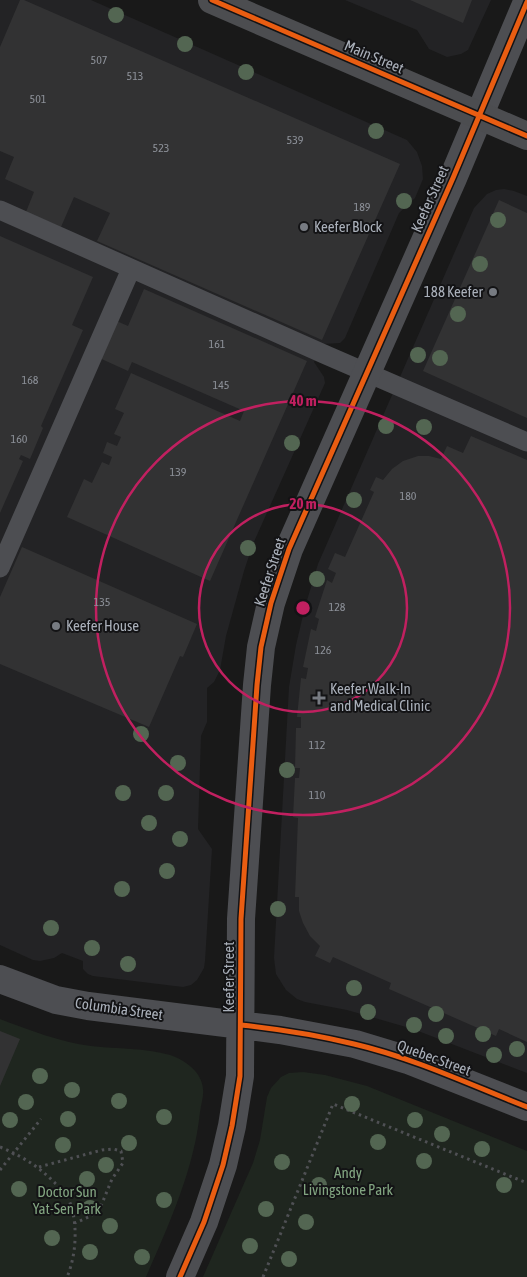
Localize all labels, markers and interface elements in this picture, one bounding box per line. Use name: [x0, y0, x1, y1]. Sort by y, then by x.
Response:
street label: Main Street: [342, 36, 406, 77]
house number: 507: [91, 53, 108, 67]
house number: 513: [127, 69, 143, 83]
house number: 501: [30, 92, 47, 106]
house number: 539: [287, 133, 304, 147]
house number: 523: [153, 141, 169, 155]
street label: Keefer Street: [407, 163, 452, 235]
house number: 189: [354, 200, 371, 214]
place label: Keefer Block: [314, 218, 383, 235]
marker: Keefer Block: [298, 221, 310, 233]
place label: 188 Keefer: [424, 283, 484, 300]
marker: 188 Keefer: [487, 286, 499, 298]
house number: 161: [209, 337, 226, 351]
house number: 168: [22, 373, 39, 387]
house number: 145: [213, 378, 229, 392]
text: 40 m: [289, 392, 317, 409]
house number: 160: [11, 432, 28, 446]
house number: 139: [170, 465, 187, 479]
house number: 180: [400, 489, 417, 503]
text: 20 m: [290, 495, 317, 512]
street label: Keefer Street: [250, 535, 289, 608]
house number: 135: [94, 595, 110, 609]
centre of rings: [294, 599, 312, 617]
house number: 128: [329, 600, 346, 614]
place label: Keefer House: [66, 617, 139, 634]
marker: Keefer House: [50, 620, 62, 632]
house number: 126: [315, 643, 332, 657]
place label: Keefer Walk-In and Medical Clinic: [330, 680, 430, 714]
marker: Keefer Walk-In and Medical Clinic: [312, 691, 326, 705]
house number: 112: [309, 738, 325, 752]
house number: 110: [309, 788, 326, 802]
street label: Keefer Street: [220, 942, 237, 1012]
street label: Columbia Street: [74, 994, 164, 1023]
street label: Quebec Street: [395, 1036, 473, 1079]
park label: Andy Livingstone Park: [303, 1164, 394, 1198]
park label: Doctor Sun Yat-Sen Park: [33, 1183, 102, 1217]

